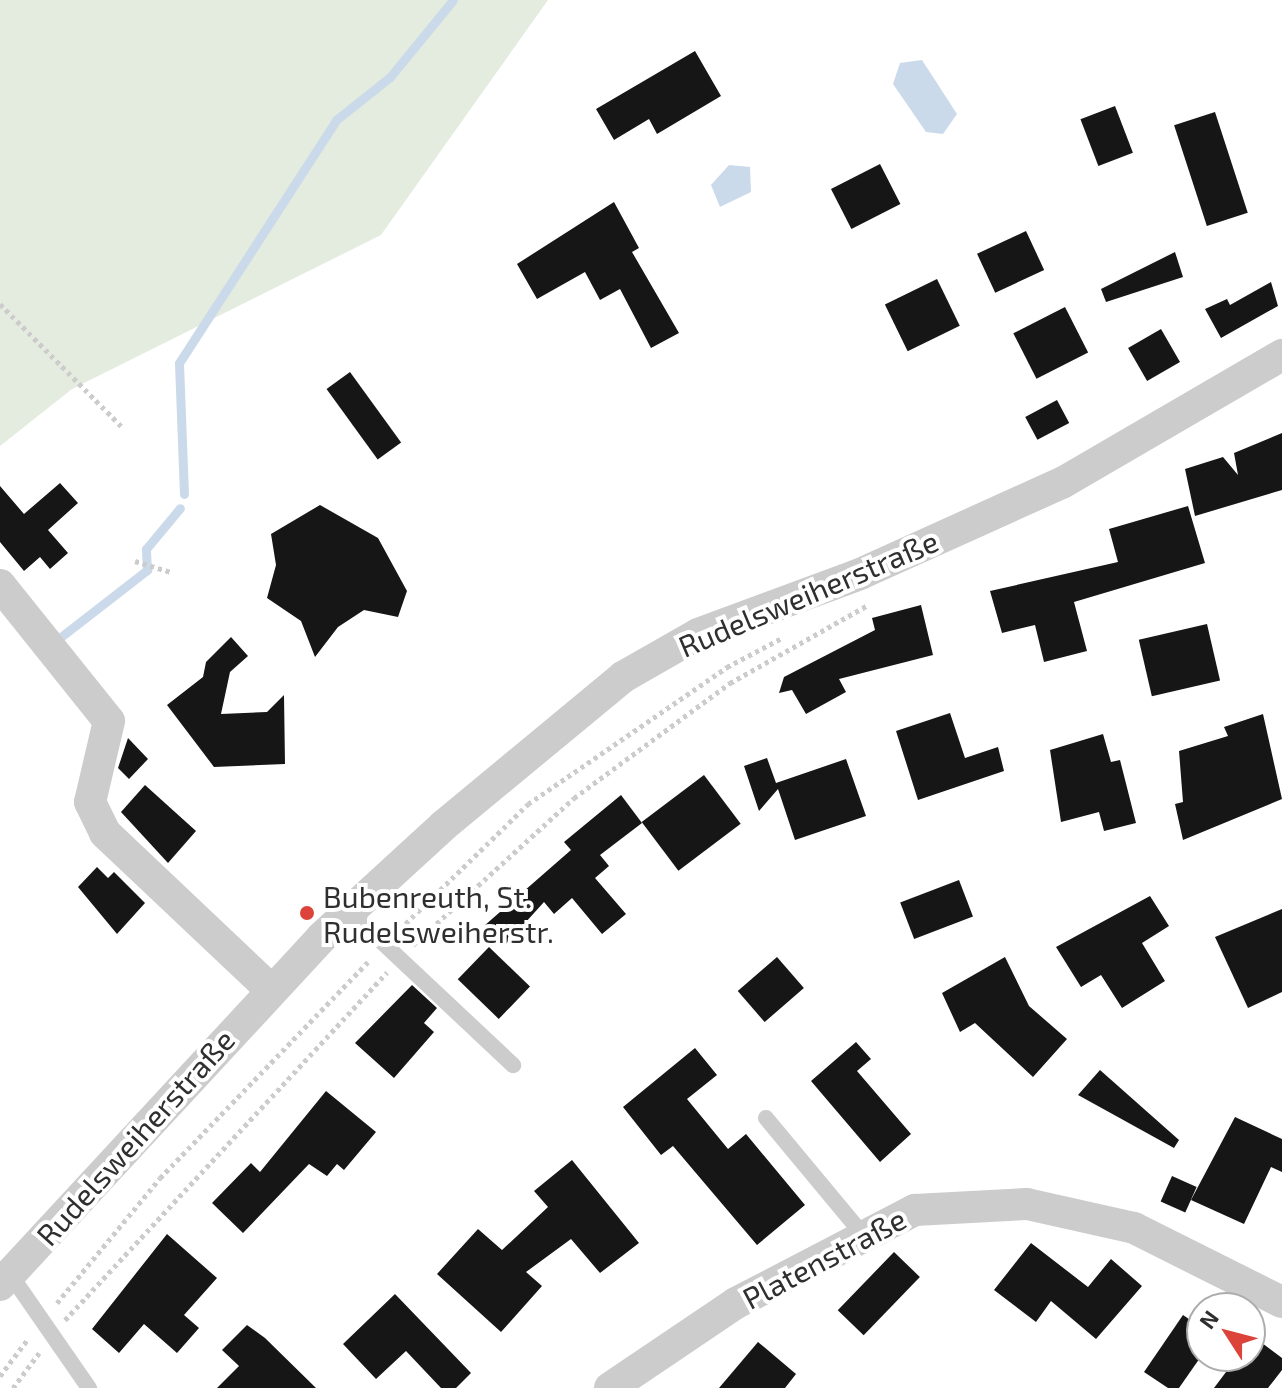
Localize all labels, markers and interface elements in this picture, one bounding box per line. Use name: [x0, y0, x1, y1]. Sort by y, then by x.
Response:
street label: Rudelsweiherstraße: [673, 522, 943, 664]
place label: Bubenreuth, St. Rudelsweiherstr.: [323, 878, 554, 948]
marker: Bubenreuth, St. Rudelsweiherstr.: [298, 904, 316, 922]
street label: Rudelsweiherstraße: [28, 1022, 242, 1252]
street label: Platenstraße: [736, 1200, 912, 1316]
north arrow: [1186, 1292, 1266, 1372]
text: N: [1193, 1305, 1223, 1333]

